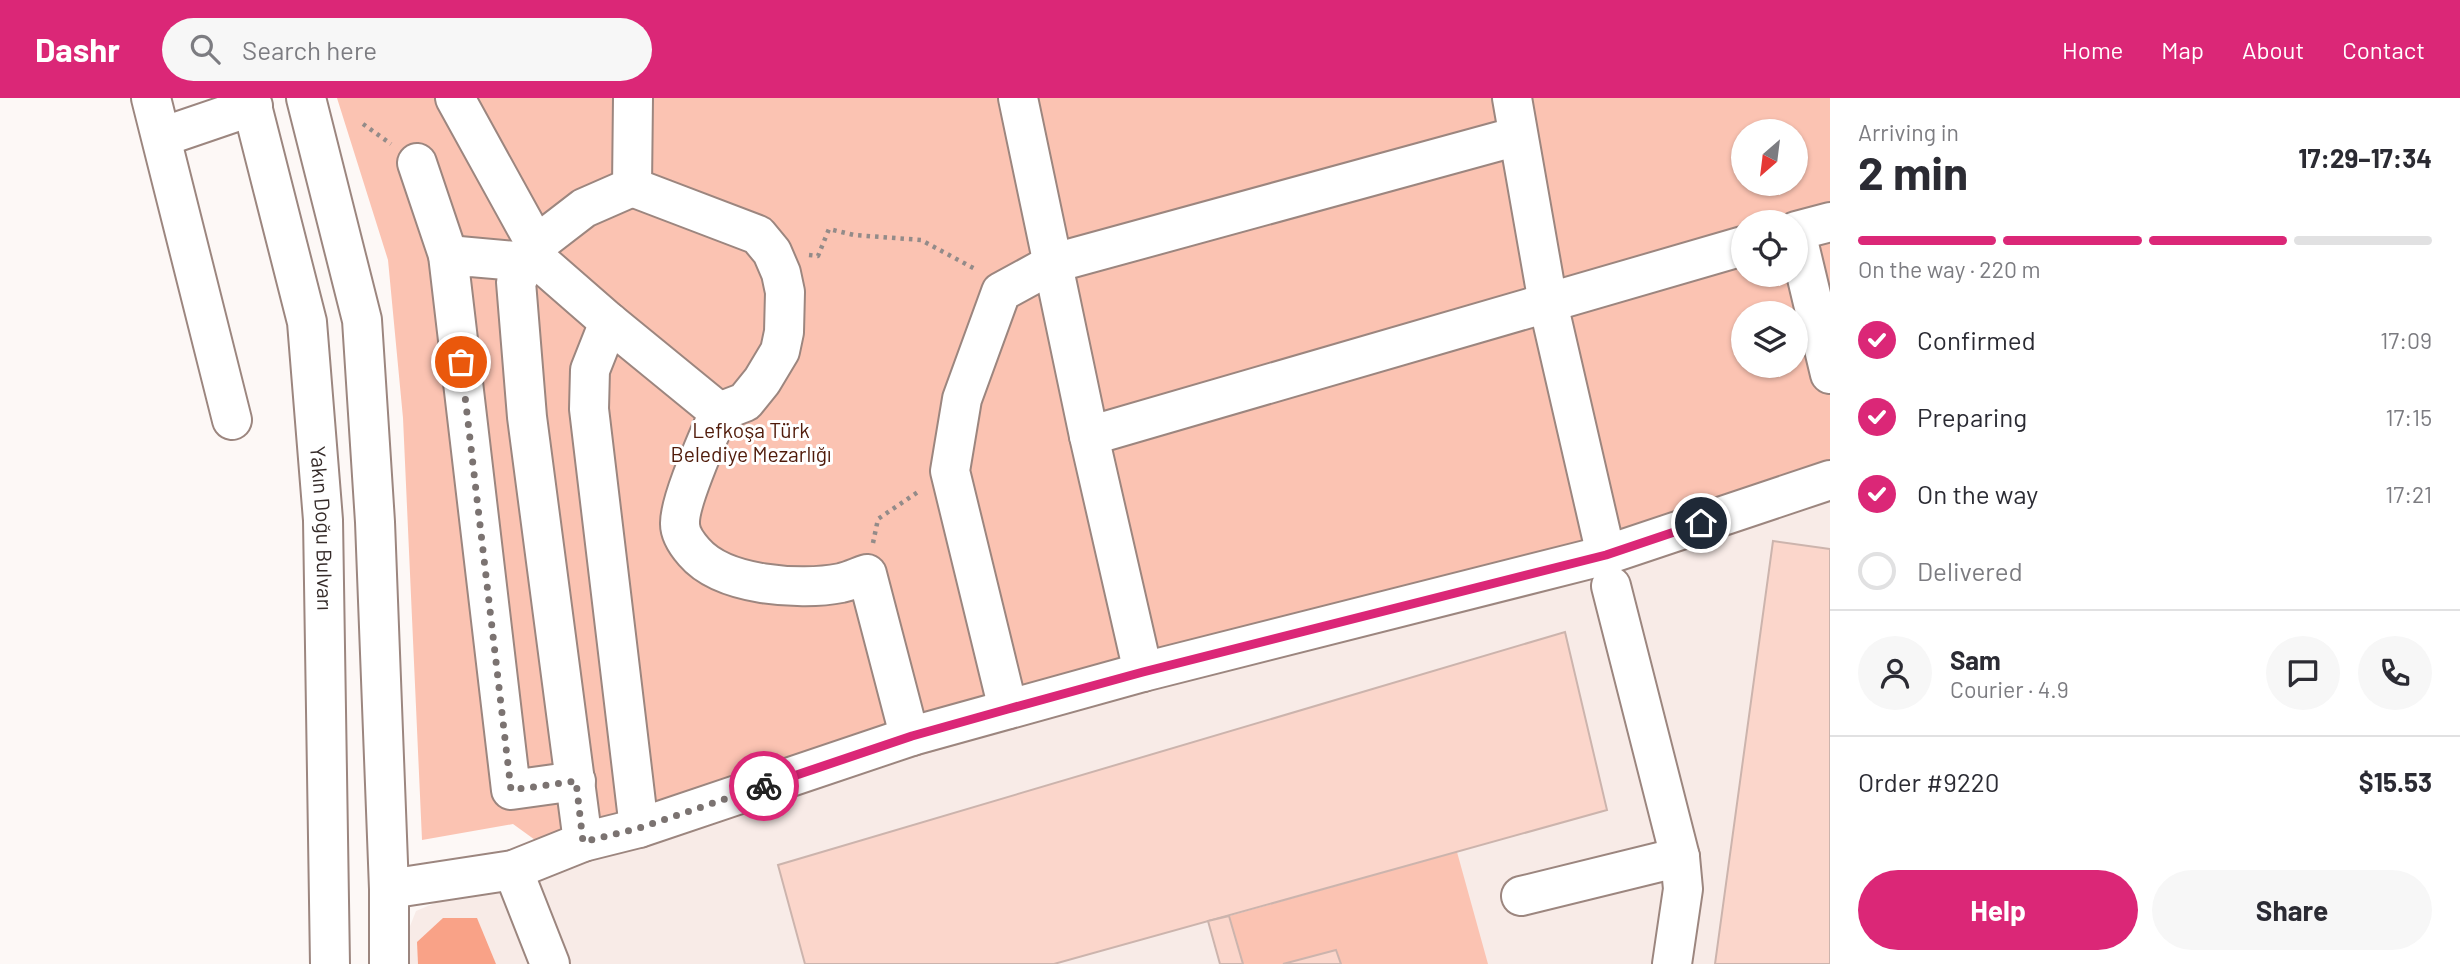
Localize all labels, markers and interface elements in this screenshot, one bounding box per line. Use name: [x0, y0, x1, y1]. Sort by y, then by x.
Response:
search box: [162, 18, 652, 81]
text: Dashr: [35, 29, 120, 69]
icon: search: [186, 30, 224, 68]
text: Search here: [242, 34, 377, 65]
text: Home: [2062, 35, 2123, 64]
text: Map: [2161, 35, 2204, 64]
text: About: [2242, 35, 2304, 64]
text: Contact: [2342, 35, 2425, 64]
text: Arriving in: [1858, 118, 1959, 146]
north arrow: [1731, 119, 1808, 196]
map controls: [1731, 119, 1808, 378]
text: 17:29–17:34: [2298, 142, 2432, 173]
text: 2 min: [1858, 144, 1968, 199]
button: locate: [1731, 210, 1808, 287]
text: On the way · 220 m: [1858, 255, 2041, 283]
button: layers: [1731, 301, 1808, 378]
icon: check: [1858, 321, 1896, 359]
text: Confirmed: [1917, 324, 2036, 355]
text: 17:09: [2380, 326, 2432, 354]
pin: [431, 332, 491, 392]
icon: bag: [442, 343, 480, 381]
icon: check: [1858, 398, 1896, 436]
text: Preparing: [1917, 401, 2027, 432]
text: 17:15: [2385, 403, 2432, 431]
park label: Lefkoşa Türk Belediye Mezarlığı: [671, 417, 831, 466]
street label: Yakın Doğu Bulvarı: [306, 445, 338, 611]
icon: check: [1858, 475, 1896, 513]
text: On the way: [1917, 478, 2038, 509]
text: 17:21: [2385, 480, 2432, 508]
pin: [1671, 493, 1731, 553]
icon: home: [1682, 504, 1720, 542]
text: Delivered: [1917, 555, 2023, 586]
button: person: [1858, 636, 1932, 710]
button: chat: [2266, 636, 2340, 710]
button: phone: [2358, 636, 2432, 710]
text: Sam: [1950, 644, 2001, 675]
text: Courier · 4.9: [1950, 675, 2069, 703]
courier: [729, 751, 799, 821]
text: Order #9220: [1858, 766, 1999, 797]
text: $15.53: [2359, 766, 2432, 797]
icon: bike: [745, 767, 783, 805]
button: Help: [1858, 870, 2138, 950]
button: Share: [2152, 870, 2432, 950]

